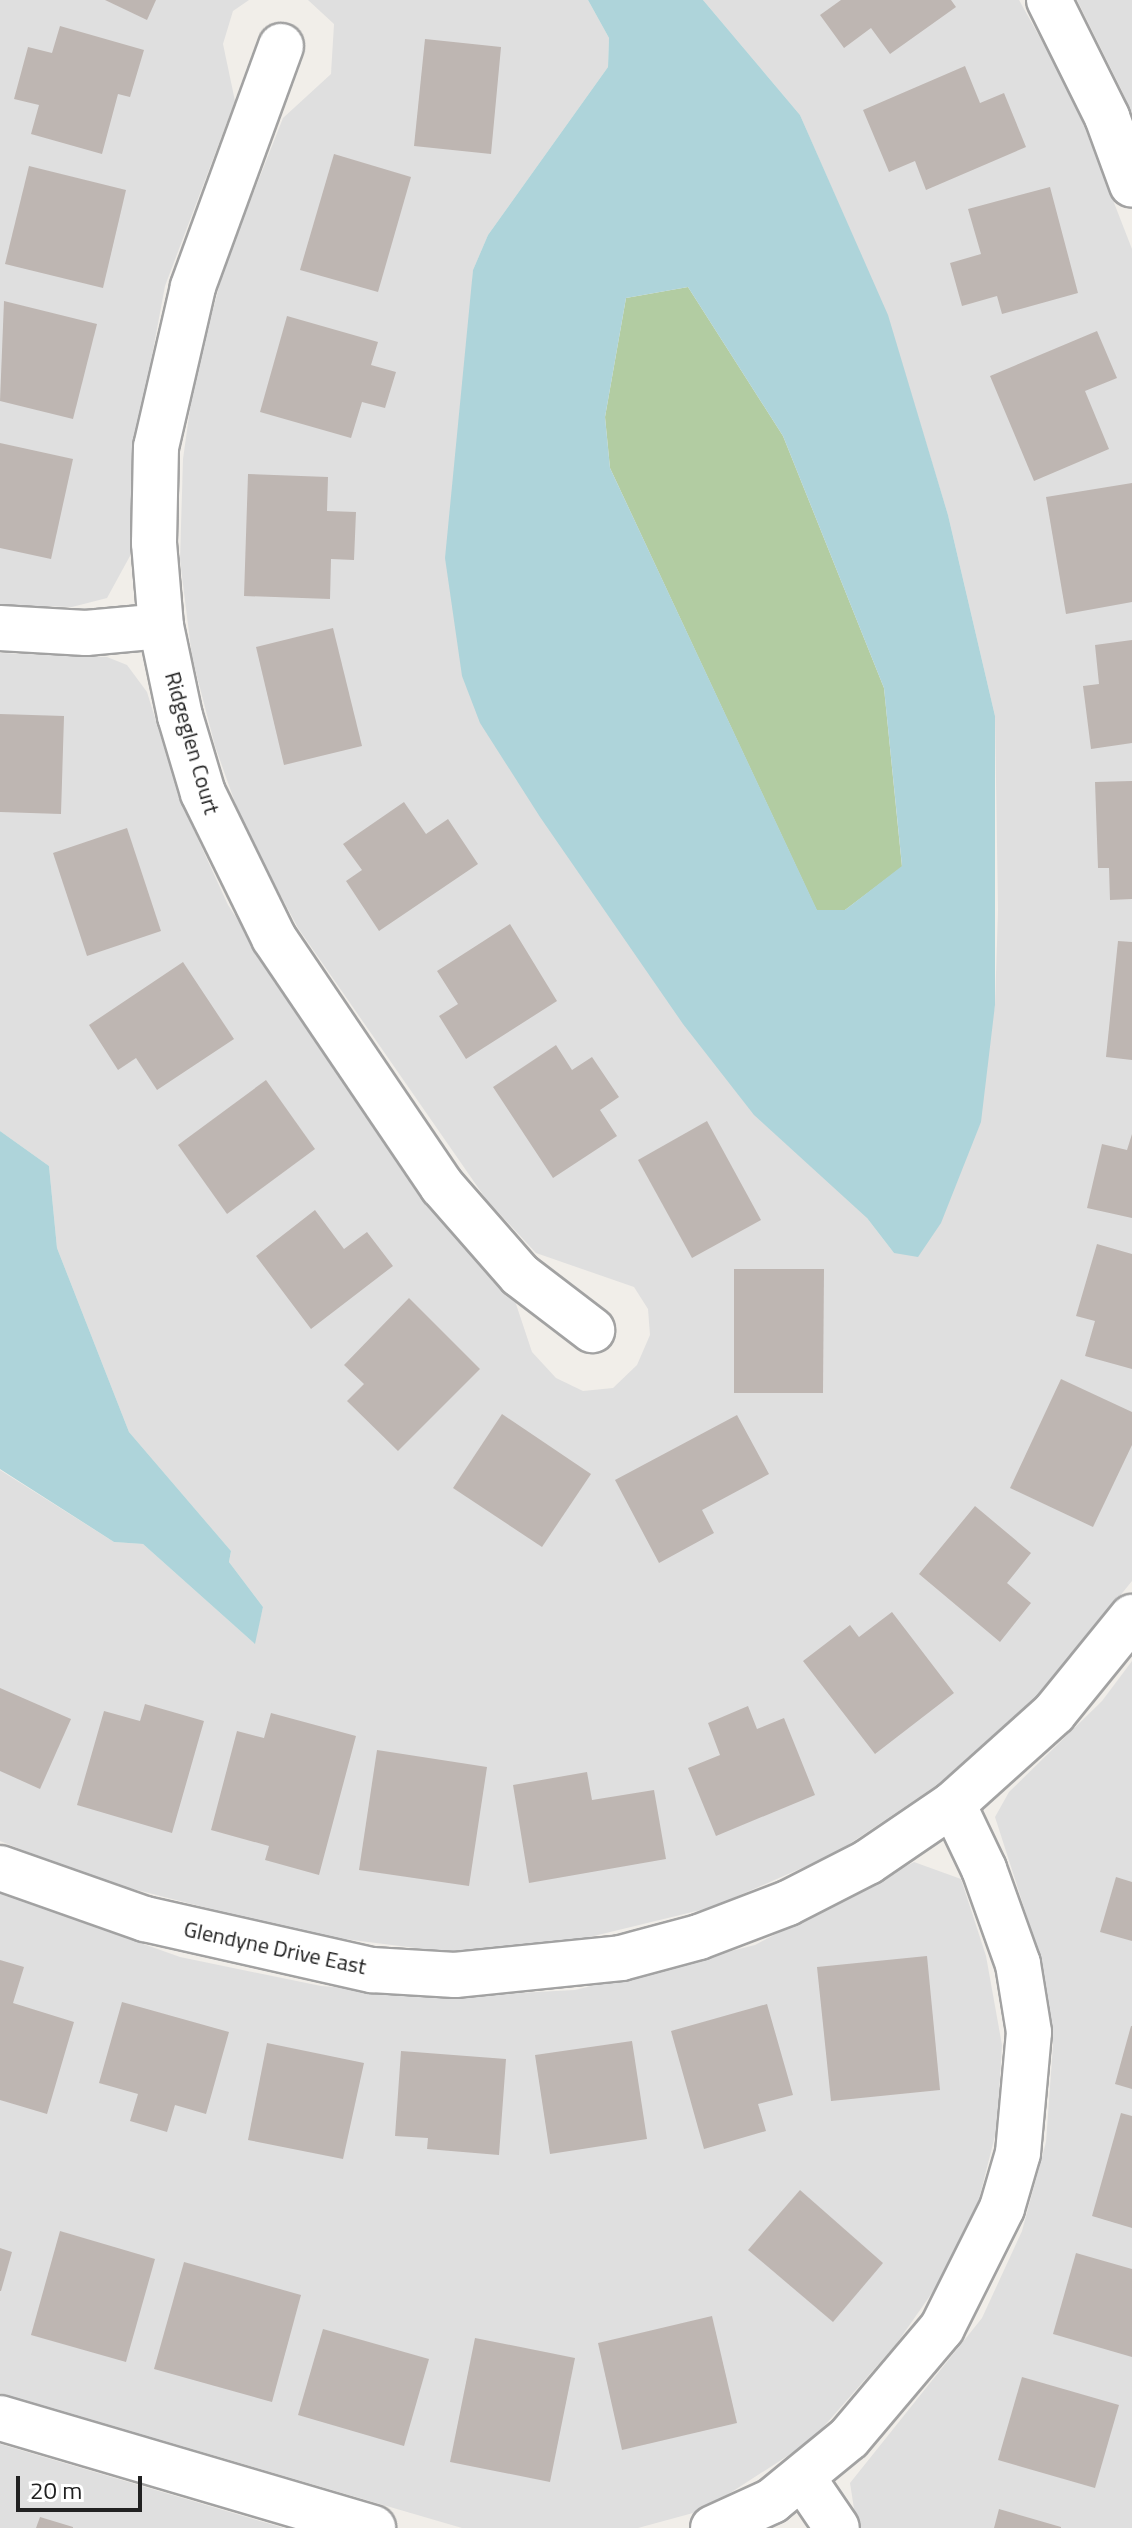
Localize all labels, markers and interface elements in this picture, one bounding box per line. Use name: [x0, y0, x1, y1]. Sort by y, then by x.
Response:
street label: Ridgeglen Court: [159, 669, 225, 817]
street label: Glendyne Drive East: [181, 1916, 369, 1980]
scale bar: [20, 2460, 146, 2510]
text: 20 m: [30, 2472, 82, 2508]

